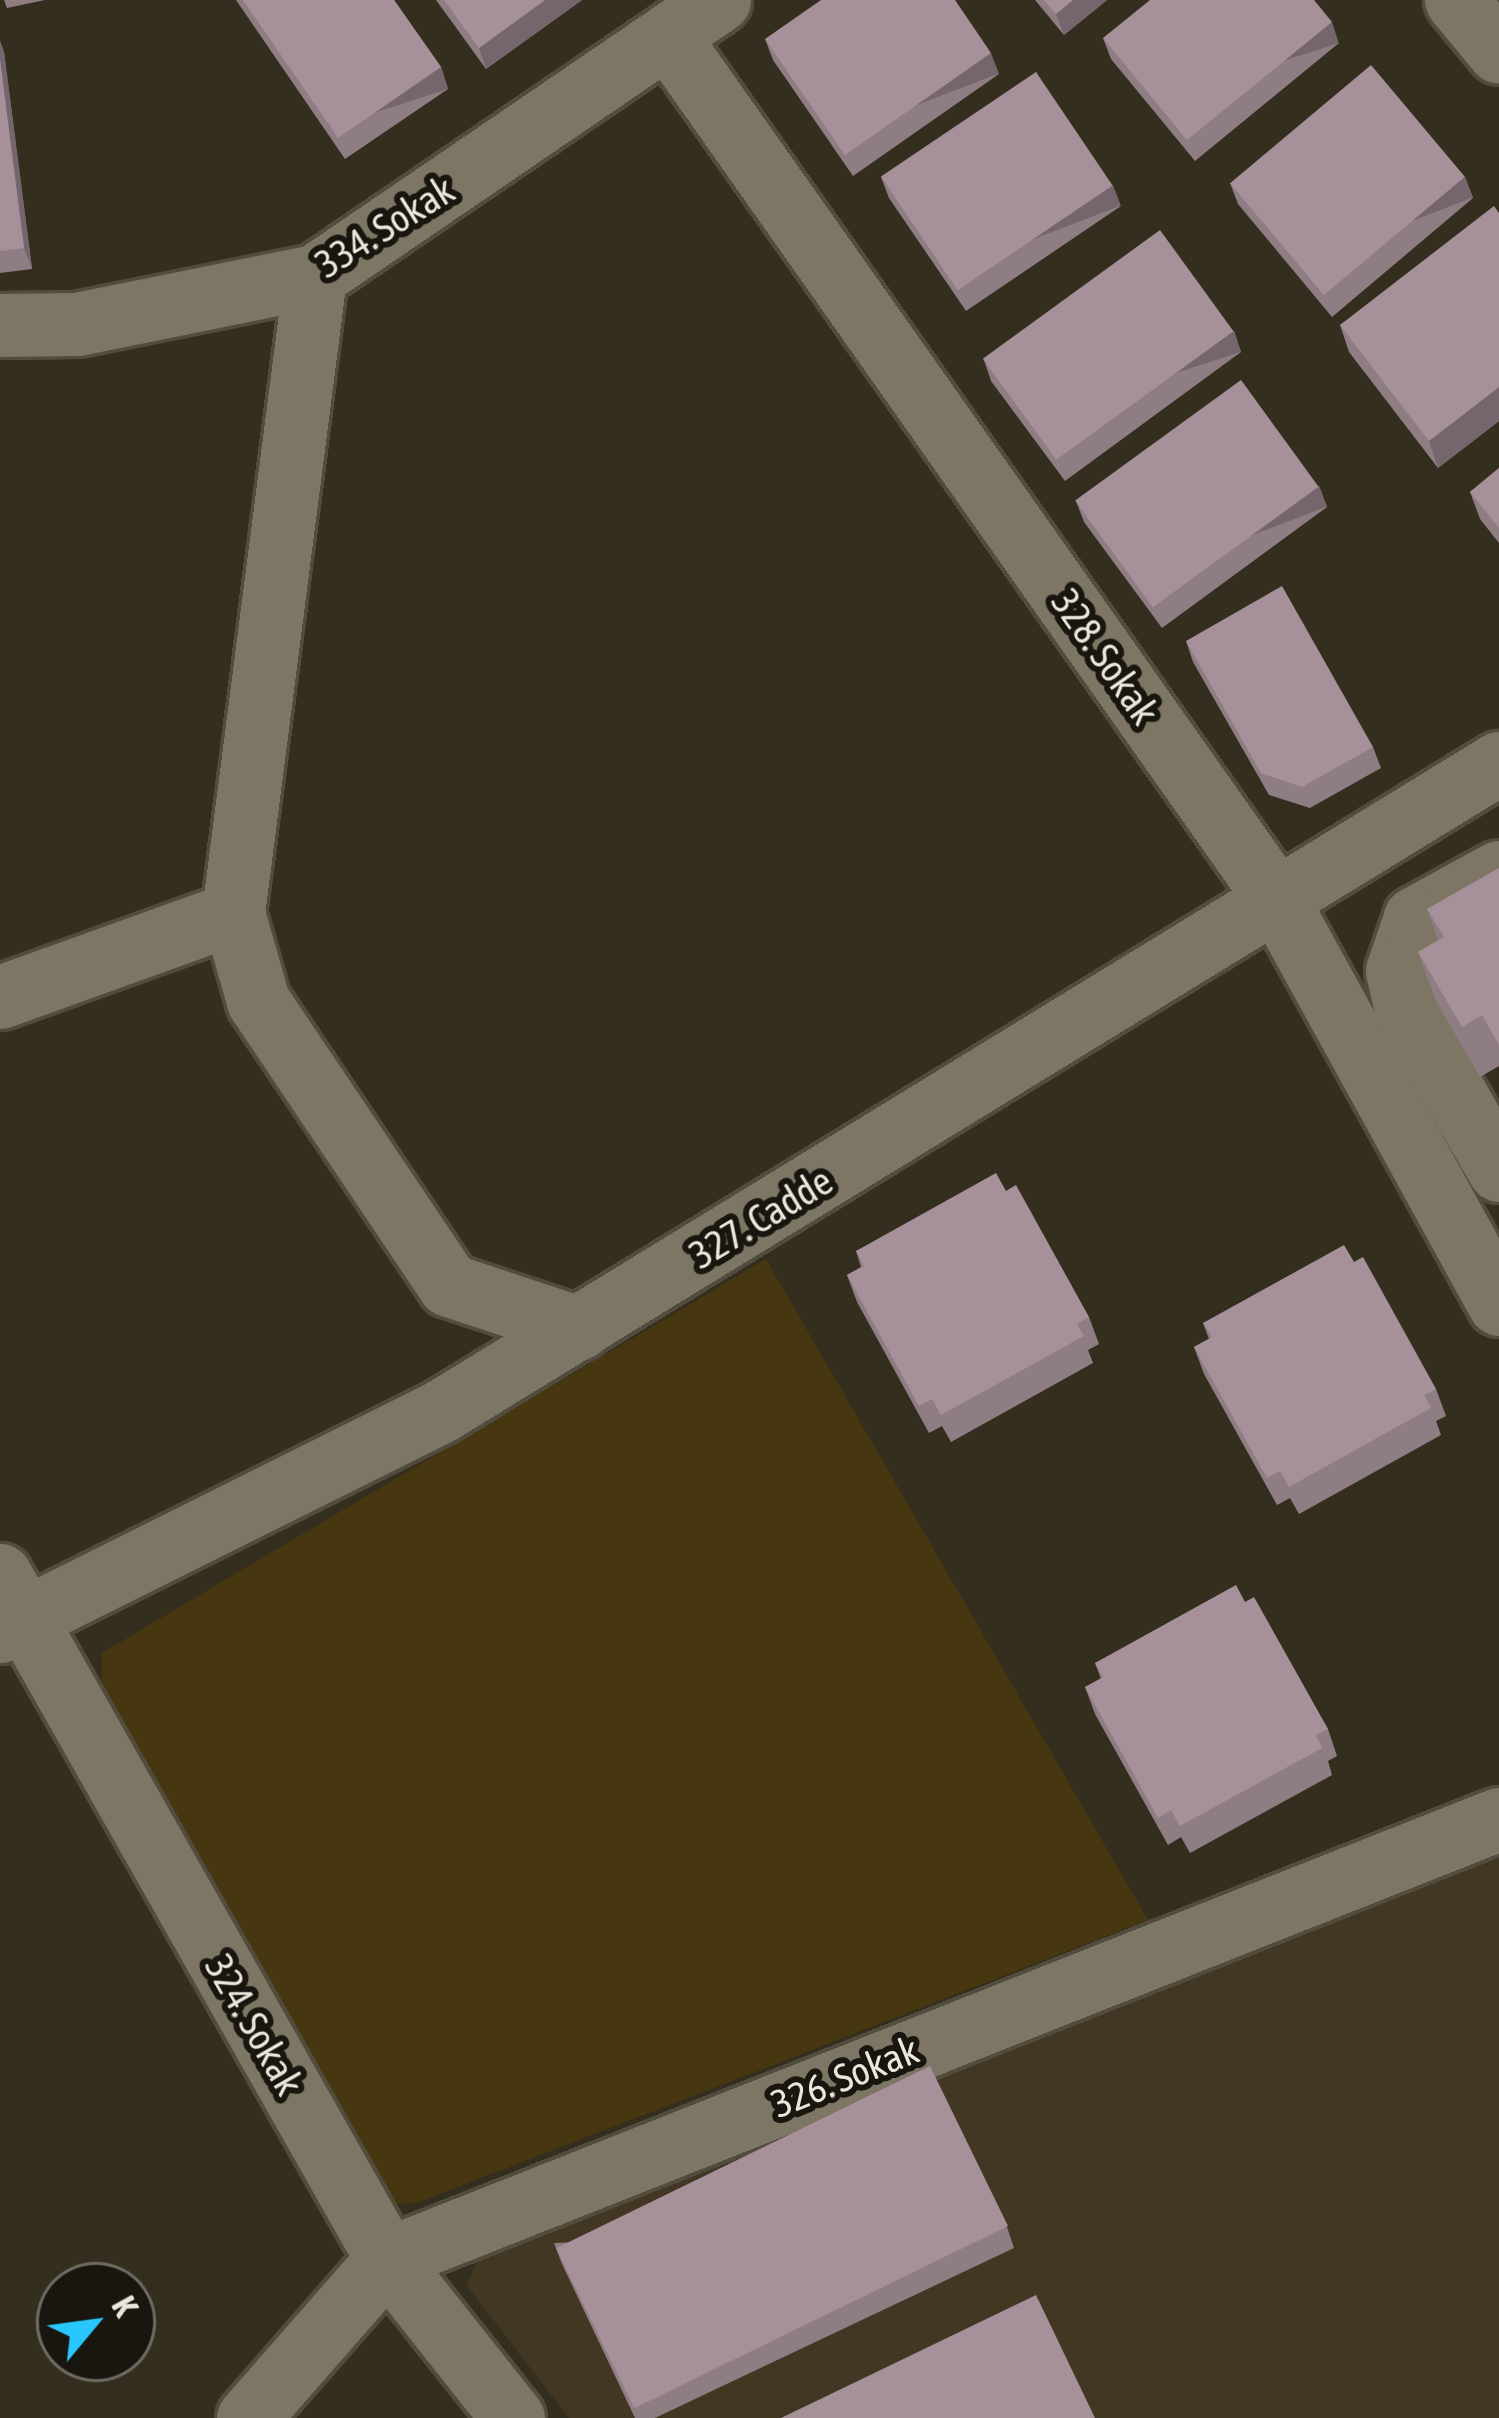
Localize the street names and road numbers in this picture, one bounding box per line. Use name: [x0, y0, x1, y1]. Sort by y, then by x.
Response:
street label: 334. Sokak: [307, 166, 463, 288]
street label: 328. Sokak: [1042, 580, 1168, 734]
street label: 327. Cadde: [681, 1157, 841, 1279]
street label: 324. Sokak: [195, 1946, 313, 2104]
street label: 326. Sokak: [765, 2026, 925, 2128]

